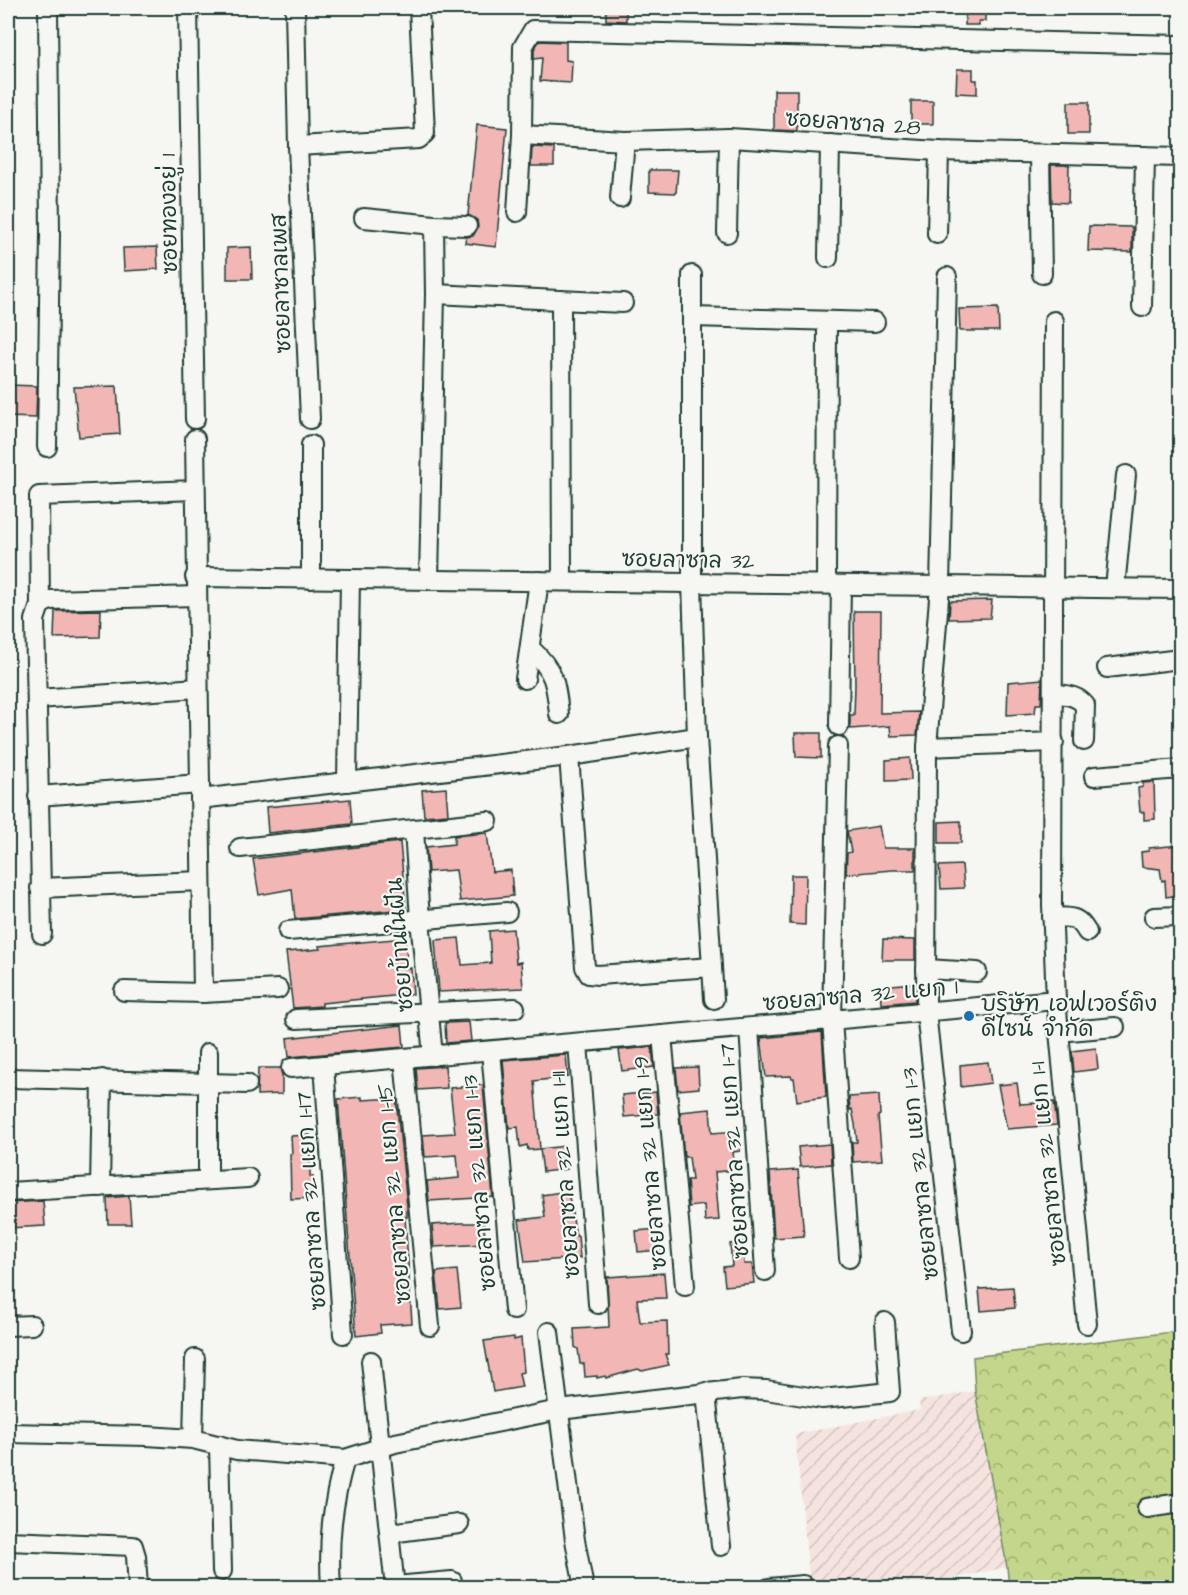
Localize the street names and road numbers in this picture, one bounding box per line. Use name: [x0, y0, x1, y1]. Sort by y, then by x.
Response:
street label: ซอยลาซาล 28: [784, 103, 922, 144]
street label: ซอยทองอยู่ 1: [153, 153, 186, 275]
street label: ซอยลาซาลเพส: [264, 212, 299, 354]
street label: ซอยลาซาล 32: [621, 544, 755, 577]
street label: ซอยบ้านในฝัน: [379, 876, 422, 1013]
street label: ซอยลาซาล 32 แยก 1: [761, 972, 959, 1019]
street label: ซอยลาซาล 32 แยก 1-7: [711, 1042, 757, 1260]
street label: ซอยลาซาล 32 แยก 1-9: [626, 1054, 675, 1271]
street label: ซอยลาซาล 32 แยก 1-1: [1022, 1060, 1075, 1268]
street label: ซอยลาซาล 32 แยก 1-3: [894, 1066, 947, 1282]
street label: ซอยลาซาล 32 แยก 1-11: [543, 1070, 588, 1280]
street label: ซอยลาซาล 32 แยก 1-13: [455, 1074, 504, 1292]
street label: ซอยลาซาล 32 แยก 1-15: [369, 1082, 420, 1305]
street label: ซอยลาซาล 32 แยก 1-17: [288, 1090, 335, 1311]

